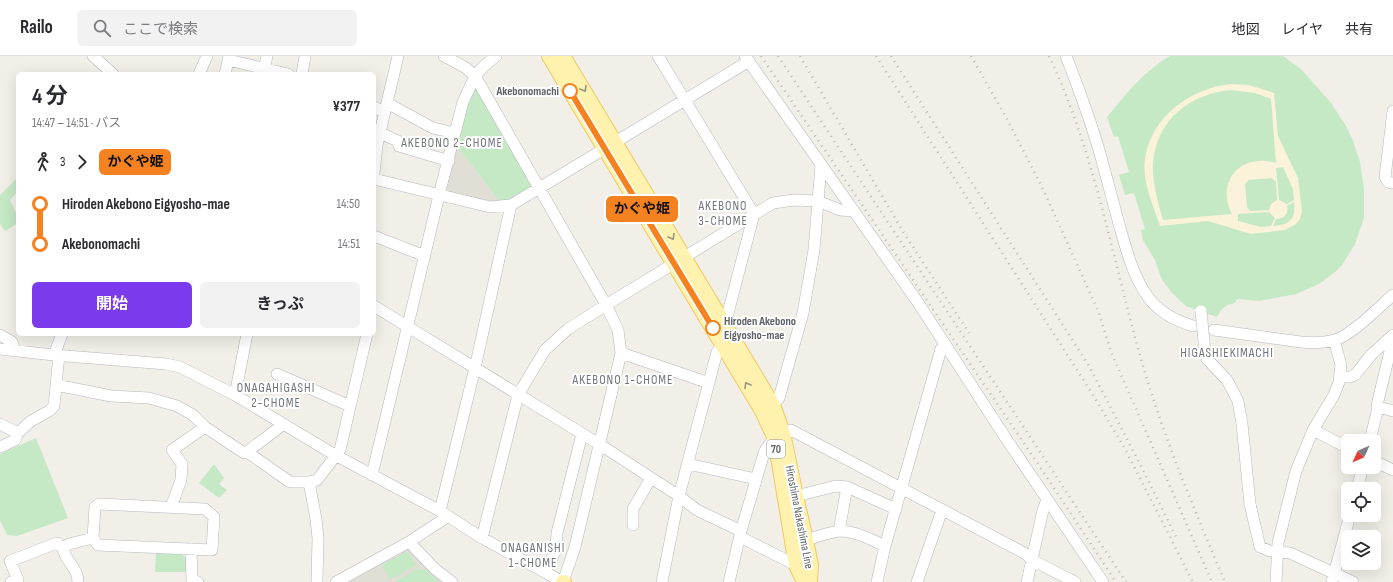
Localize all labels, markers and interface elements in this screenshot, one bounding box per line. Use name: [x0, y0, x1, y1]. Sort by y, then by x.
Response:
search box: [77, 10, 357, 46]
text: Railo: [20, 16, 53, 39]
icon: search: [91, 17, 113, 39]
text: ここで検索: [123, 20, 198, 39]
text: 地図: [1231, 21, 1259, 38]
text: レイヤ: [1281, 21, 1323, 38]
text: 共有: [1345, 21, 1373, 38]
text: 4 分: [32, 83, 68, 110]
marker: Akebonomachi: [562, 83, 578, 99]
place label: Akebonomachi: [496, 84, 559, 99]
one-way arrow: [579, 85, 586, 92]
text: ¥377: [332, 97, 360, 116]
text: 14:47 – 14:51 · バス: [32, 115, 121, 131]
district label: AKEBONO 2-CHOME: [400, 135, 503, 151]
icon: walk: [32, 151, 54, 173]
icon: forward: [71, 151, 93, 173]
text: かぐや姫: [107, 153, 163, 170]
text: 3: [60, 154, 65, 170]
text: Hiroden Akebono Eigyosho-mae: [62, 195, 230, 214]
text: 14:50: [337, 196, 360, 212]
line badge: かぐや姫: [614, 196, 670, 222]
district label: AKEBONO 3-CHOME: [698, 198, 748, 229]
text: かぐや姫: [614, 200, 670, 217]
one-way arrow: [668, 233, 675, 240]
text: Akebonomachi: [62, 235, 140, 254]
text: 14:51: [338, 236, 360, 252]
button: 開始: [32, 282, 192, 328]
button: きっぷ: [200, 282, 360, 328]
place label: Hiroden Akebono Eigyosho-mae: [724, 314, 796, 343]
marker: Hiroden Akebono Eigyosho-mae: [705, 320, 721, 336]
district label: HIGASHIEKIMACHI: [1180, 345, 1274, 361]
district label: AKEBONO 1-CHOME: [572, 372, 673, 388]
district label: ONAGAHIGASHI 2-CHOME: [237, 380, 315, 411]
one-way arrow: [744, 382, 751, 389]
north arrow: [1341, 434, 1381, 474]
map controls: [1341, 434, 1381, 570]
road number: 70: [767, 440, 785, 458]
street label: Hiroshima Nakashima Line: [782, 464, 816, 570]
button: locate: [1341, 482, 1381, 522]
button: layers: [1341, 530, 1381, 570]
district label: ONAGANISHI 1-CHOME: [501, 540, 565, 571]

